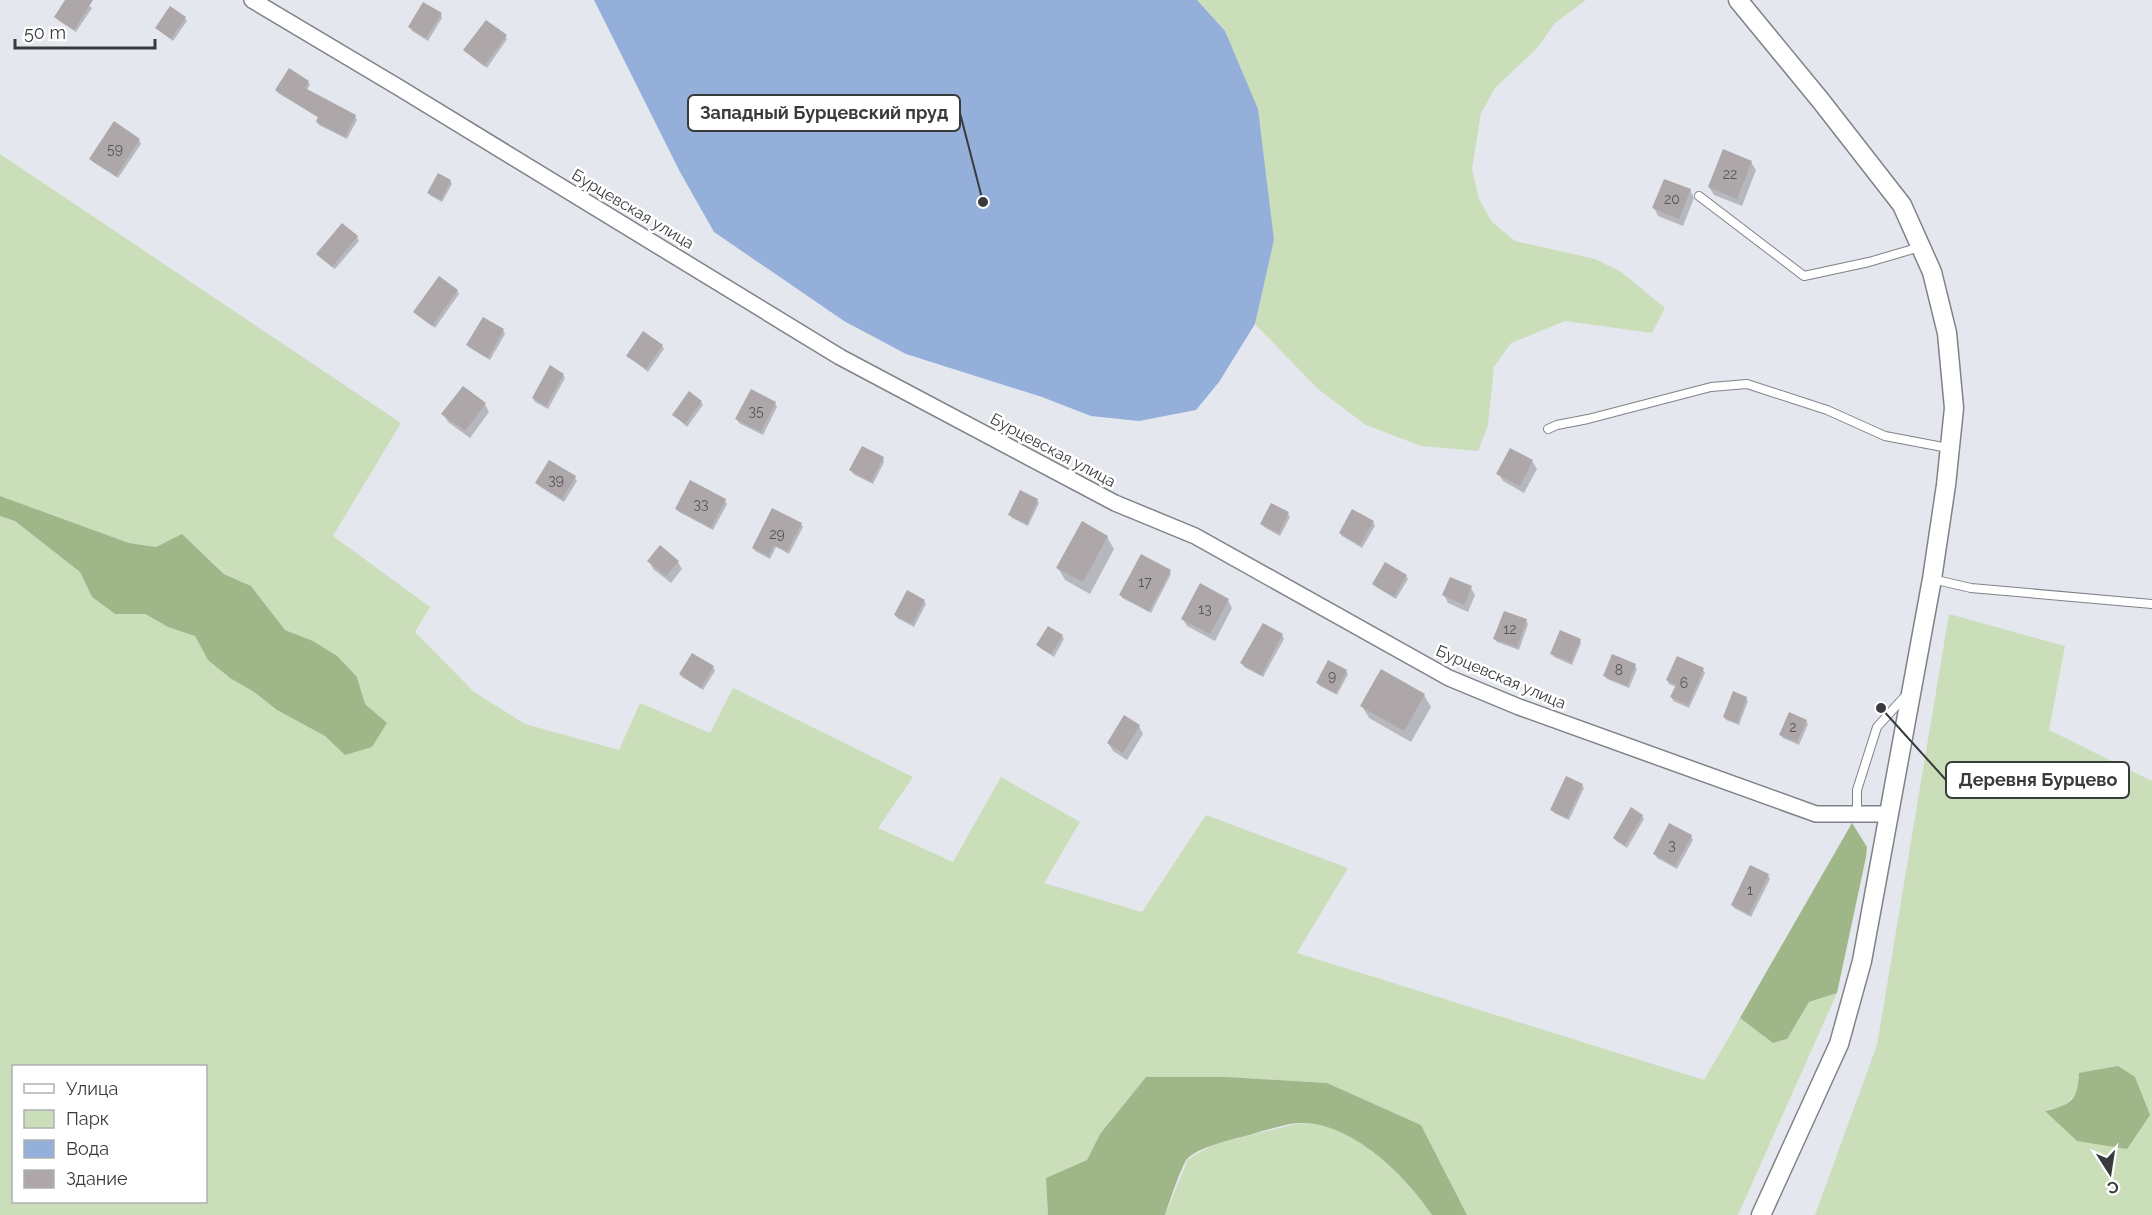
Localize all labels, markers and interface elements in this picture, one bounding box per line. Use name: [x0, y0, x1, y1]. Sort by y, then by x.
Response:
scale bar: [15, 12, 154, 50]
text: 50 m: [24, 22, 66, 43]
callout: Западный Бурцевский пруд: [688, 95, 960, 131]
text: Западный Бурцевский пруд: [700, 102, 948, 123]
house number: 59: [107, 141, 123, 157]
street label: Бурцевская улица: [568, 165, 698, 253]
house number: 22: [1723, 166, 1737, 182]
house number: 20: [1664, 191, 1680, 207]
house number: 35: [748, 403, 764, 419]
street label: Бурцевская улица: [987, 409, 1119, 491]
house number: 39: [548, 472, 564, 488]
house number: 33: [694, 496, 708, 512]
house number: 29: [769, 526, 785, 542]
house number: 17: [1138, 574, 1152, 590]
house number: 13: [1198, 601, 1212, 617]
house number: 12: [1503, 621, 1517, 637]
street label: Бурцевская улица: [1433, 641, 1569, 713]
house number: 8: [1615, 662, 1623, 678]
house number: 9: [1328, 668, 1336, 684]
house number: 6: [1680, 675, 1688, 691]
house number: 2: [1789, 719, 1797, 735]
callout: Деревня Бурцево: [1946, 762, 2129, 798]
text: Деревня Бурцево: [1959, 769, 2118, 790]
house number: 3: [1668, 837, 1676, 853]
house number: 1: [1747, 882, 1753, 898]
legend: [12, 1065, 207, 1203]
text: Улица: [66, 1078, 118, 1099]
text: Парк: [66, 1108, 109, 1129]
text: Вода: [66, 1138, 109, 1159]
north arrow: [2080, 1143, 2140, 1203]
text: Здание: [66, 1168, 128, 1189]
text: С: [2106, 1177, 2120, 1198]

